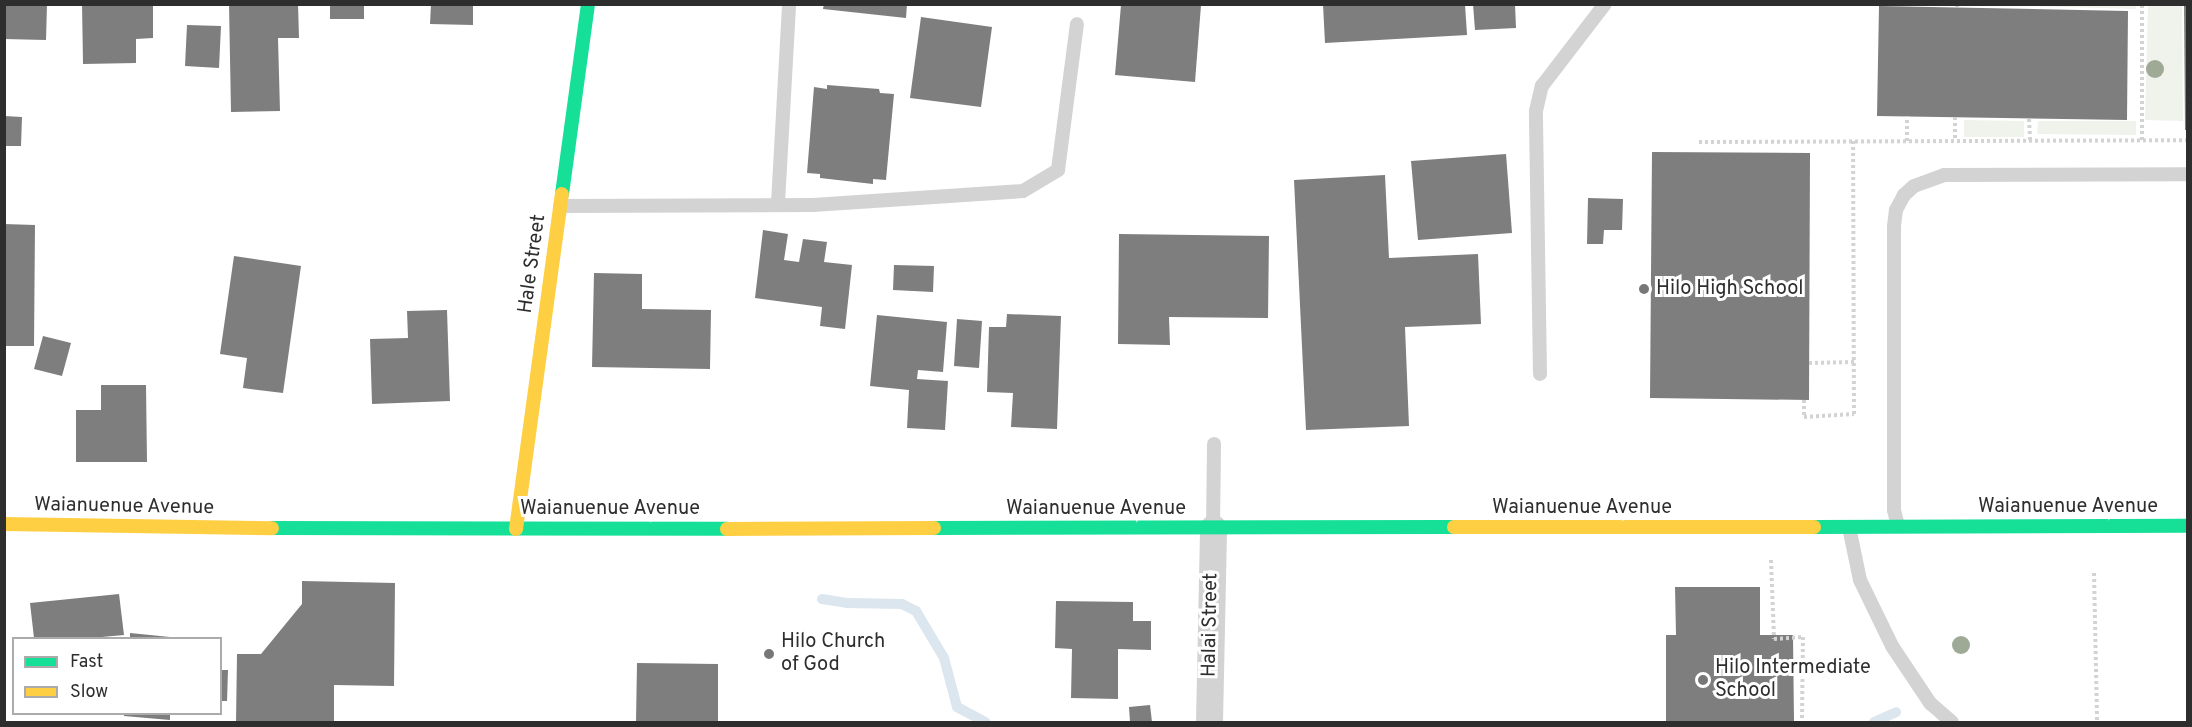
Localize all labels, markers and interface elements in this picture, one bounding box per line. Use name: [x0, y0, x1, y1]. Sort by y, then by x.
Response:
street label: Hale Street: [514, 213, 552, 315]
place label: Hilo High School: [1656, 277, 1804, 301]
marker: Hilo High School: [1637, 282, 1651, 296]
street label: Waianuenue Avenue: [33, 493, 215, 521]
street label: Waianuenue Avenue: [1978, 495, 2158, 519]
street label: Waianuenue Avenue: [1492, 496, 1672, 520]
street label: Waianuenue Avenue: [520, 497, 700, 521]
street label: Waianuenue Avenue: [1006, 497, 1186, 521]
street label: Halai Street: [1198, 573, 1224, 677]
place label: Hilo Church of God: [781, 630, 885, 677]
legend: [12, 637, 222, 715]
marker: Hilo Church of God: [762, 647, 776, 661]
text: Fast: [70, 651, 103, 674]
place label: Hilo Intermediate School: [1715, 656, 1871, 703]
marker: Hilo Intermediate School: [1696, 673, 1710, 687]
text: Slow: [70, 681, 108, 704]

